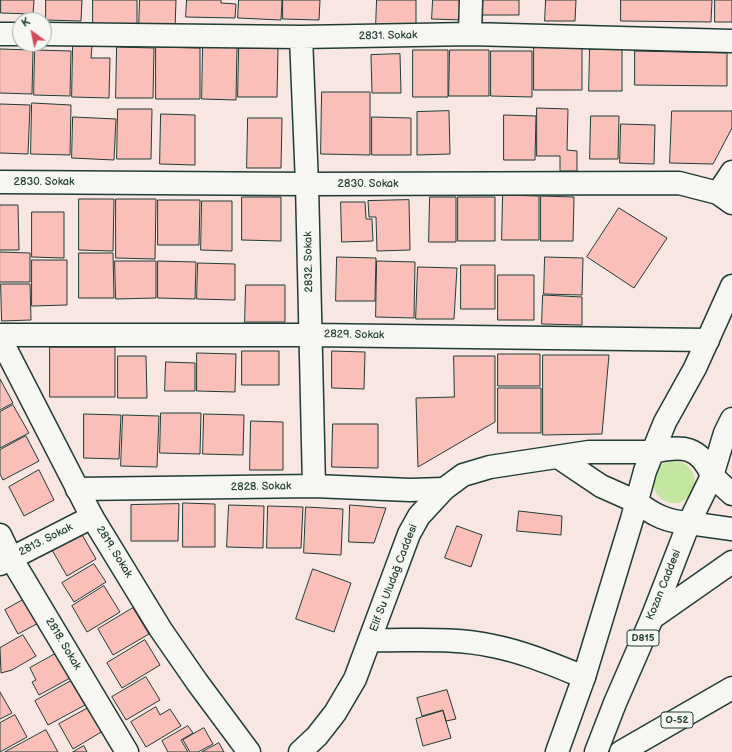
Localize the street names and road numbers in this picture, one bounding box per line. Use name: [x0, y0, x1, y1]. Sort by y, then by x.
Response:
street label: 2831. Sokak: [359, 29, 417, 43]
street label: 2830. Sokak: [14, 175, 74, 189]
street label: 2830. Sokak: [338, 177, 398, 191]
street label: 2832. Sokak: [302, 231, 316, 293]
street label: 2829. Sokak: [324, 328, 384, 342]
street label: 2828. Sokak: [231, 480, 291, 494]
street label: 2813. Sokak: [17, 521, 75, 559]
street label: Elif Su Uludağ Caddesi: [367, 522, 421, 634]
street label: 2819. Sokak: [93, 524, 135, 580]
street label: Kozan Caddesi: [644, 548, 684, 622]
street label: 2818. Sokak: [42, 616, 84, 672]
road number: D815: [627, 630, 659, 646]
road number: O-52: [661, 712, 693, 728]

